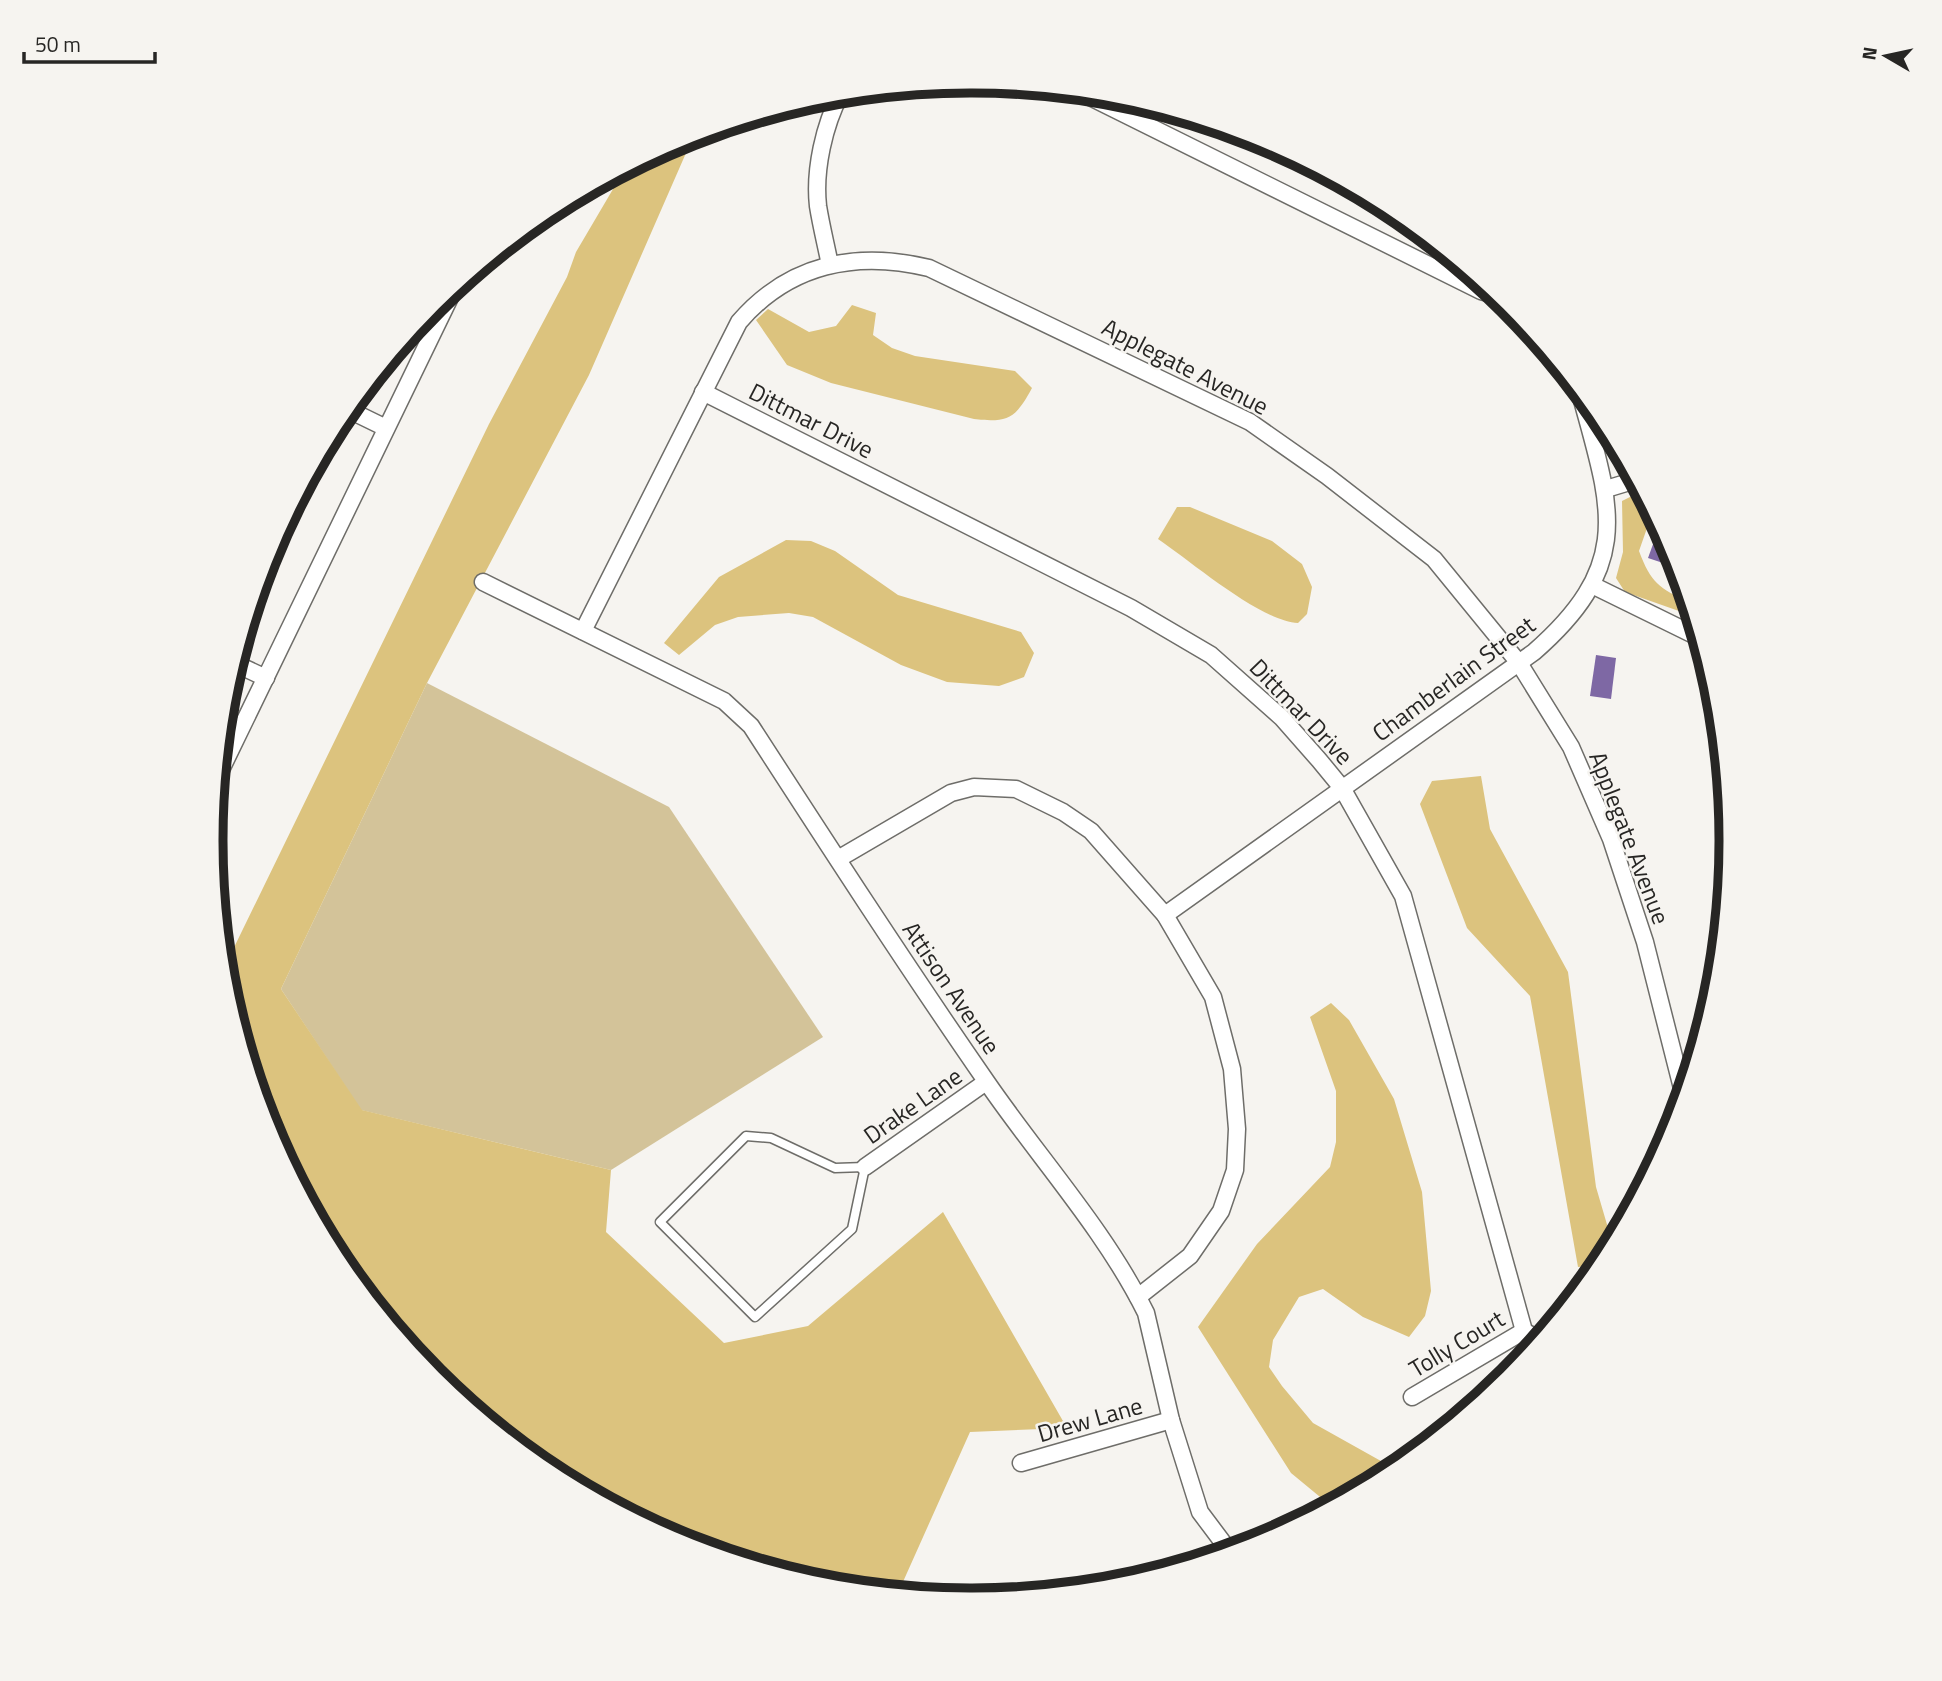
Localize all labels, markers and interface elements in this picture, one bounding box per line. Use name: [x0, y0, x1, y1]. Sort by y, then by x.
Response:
scale bar: [24, 21, 156, 65]
north arrow: [1851, 21, 1921, 91]
text: 50 m: [35, 28, 81, 60]
text: N: [1853, 44, 1884, 62]
street label: Applegate Avenue: [1096, 309, 1275, 424]
street label: Dittmar Drive: [743, 373, 880, 467]
street label: Chamberlain Street: [1364, 606, 1543, 750]
street label: Dittmar Drive: [1242, 650, 1362, 773]
street label: Applegate Avenue: [1580, 746, 1679, 929]
street label: Attison Avenue: [894, 914, 1010, 1061]
street label: Drake Lane: [856, 1058, 969, 1152]
street label: Tolly Court: [1402, 1300, 1512, 1386]
street label: Drew Lane: [1033, 1387, 1146, 1451]

